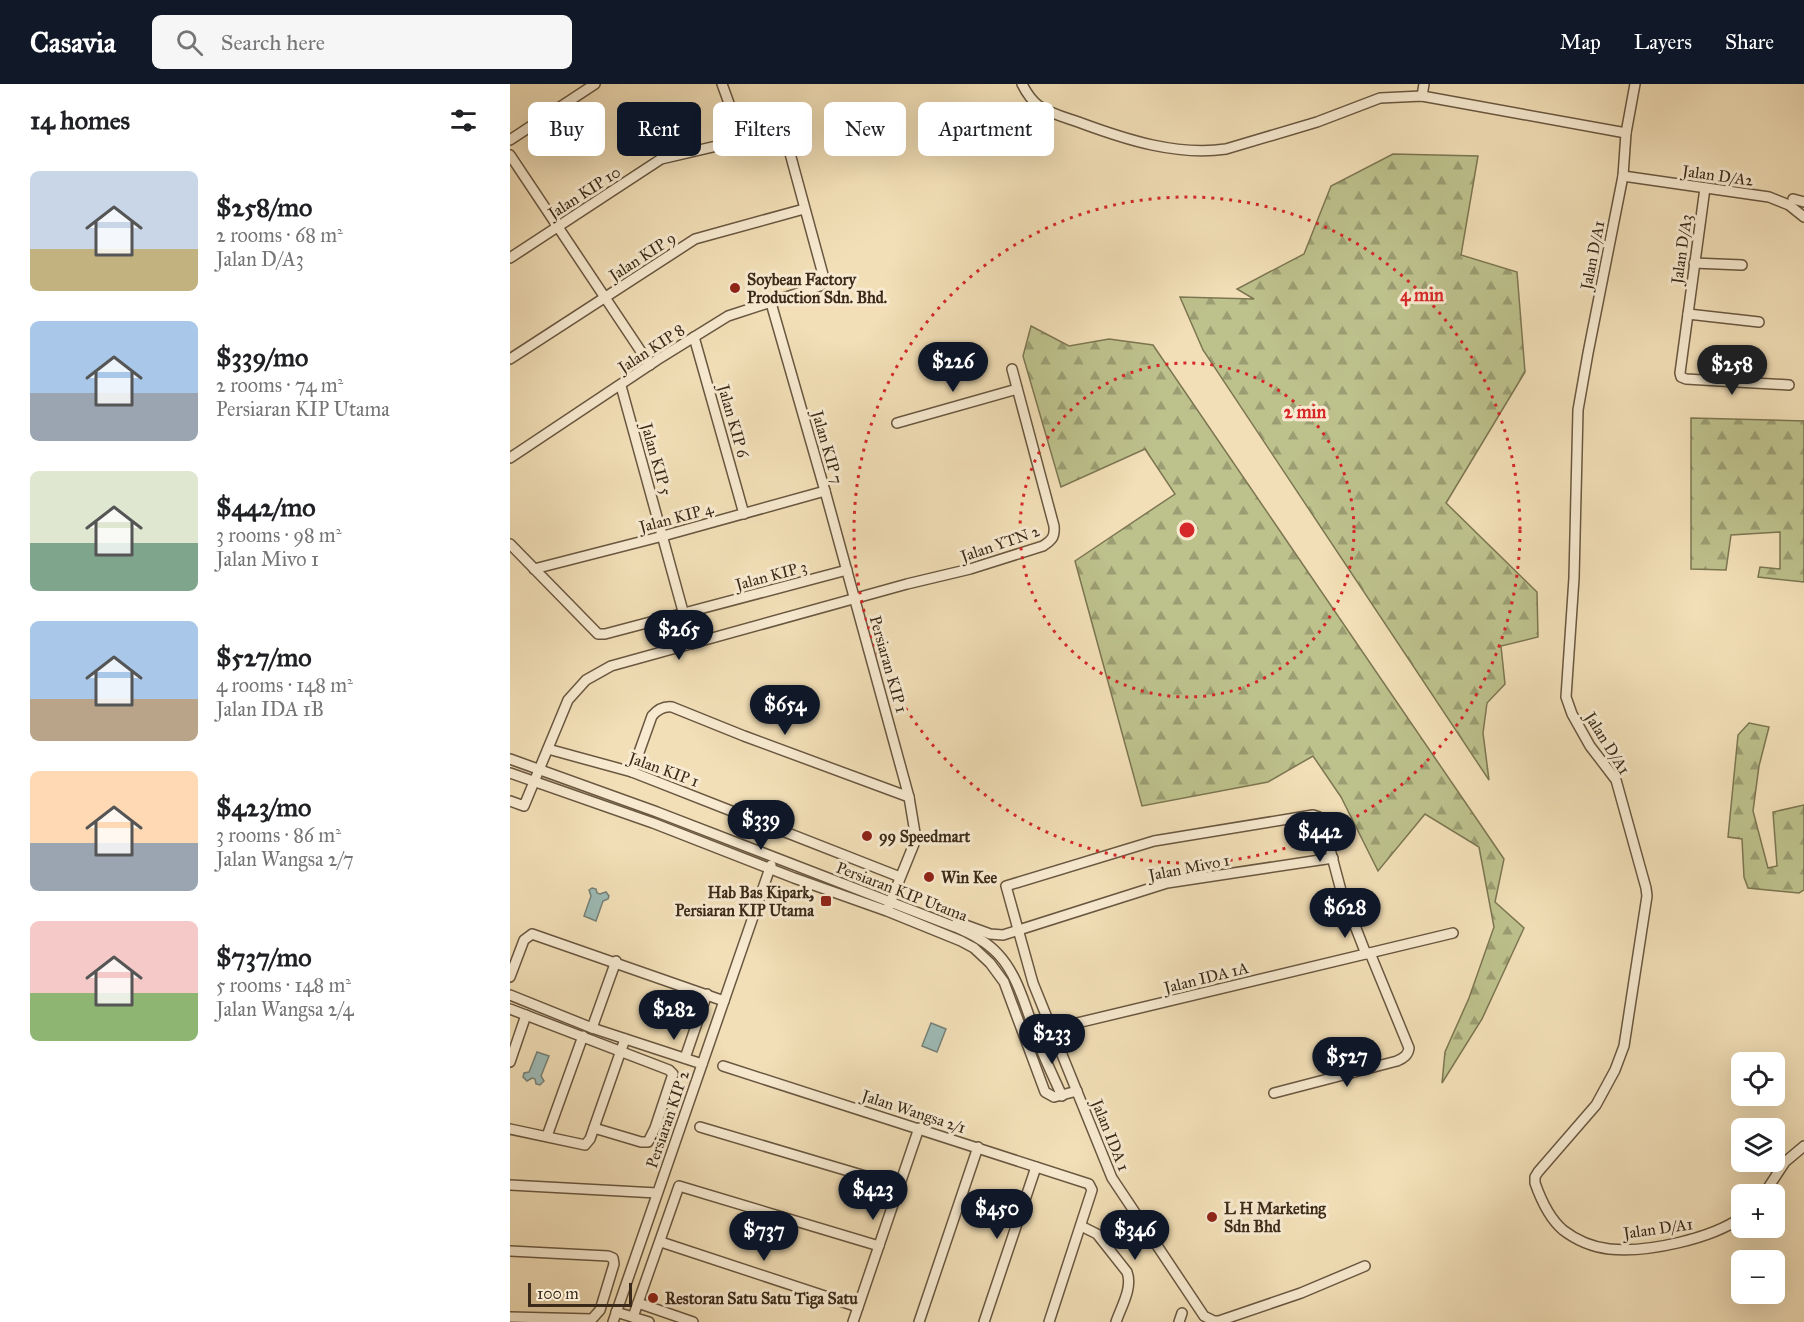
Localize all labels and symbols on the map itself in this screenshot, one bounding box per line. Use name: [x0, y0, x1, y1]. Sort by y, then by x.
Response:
street label: Jalan D/A2: [1679, 161, 1755, 191]
street label: Jalan KIP 10: [543, 162, 625, 225]
street label: Jalan D/A3: [1667, 213, 1697, 287]
street label: Jalan D/A1: [1576, 219, 1609, 293]
street label: Jalan KIP 9: [604, 228, 680, 287]
place label: Soybean Factory Production Sdn. Bhd.: [747, 270, 887, 307]
marker: Soybean Factory Production Sdn. Bhd.: [728, 281, 742, 295]
text: 4 min: [1400, 284, 1444, 307]
street label: Jalan KIP 8: [613, 320, 689, 379]
pin: $226: [917, 342, 989, 393]
pin: $258: [1696, 345, 1768, 396]
street label: Jalan KIP 6: [713, 381, 753, 461]
text: 2 min: [1284, 401, 1327, 423]
street label: Jalan KIP 7: [806, 406, 847, 486]
street label: Jalan KIP 5: [636, 419, 676, 498]
street label: Jalan KIP 4: [635, 498, 716, 538]
centre of rings: [1177, 520, 1197, 540]
street label: Jalan YTN 2: [956, 521, 1043, 567]
street label: Jalan KIP 3: [731, 557, 809, 596]
pin: $265: [643, 610, 715, 661]
street label: Persiaran KIP 1: [866, 613, 911, 715]
pin: $654: [749, 685, 821, 736]
street label: Jalan D/A1: [1579, 707, 1634, 779]
street label: Jalan KIP 1: [624, 747, 701, 792]
pin: $339: [725, 800, 797, 851]
pin: $442: [1284, 812, 1356, 863]
place label: 99 Speedmart: [879, 827, 970, 847]
marker: 99 Speedmart: [860, 829, 874, 843]
street label: Jalan Mivo 1: [1145, 850, 1231, 886]
street label: Persiaran KIP Utama: [834, 858, 970, 925]
place label: Win Kee: [941, 868, 998, 887]
marker: Win Kee: [922, 870, 936, 884]
place label: Hab Bas Kipark, Persiaran KIP Utama: [675, 883, 815, 920]
pin: $628: [1309, 888, 1381, 939]
marker: Hab Bas Kipark, Persiaran KIP Utama: [819, 894, 833, 908]
street label: Jalan IDA 1A: [1160, 958, 1251, 999]
pin: $282: [638, 990, 710, 1041]
pin: $233: [1016, 1014, 1088, 1065]
pin: $527: [1311, 1037, 1383, 1088]
street label: Persiaran KIP 2: [642, 1068, 693, 1170]
street label: Jalan Wangsa 2/1: [857, 1085, 968, 1138]
street label: Jalan IDA 1: [1086, 1095, 1134, 1174]
pin: $423: [837, 1170, 909, 1221]
pin: $450: [961, 1189, 1033, 1240]
place label: L H Marketing Sdn Bhd: [1224, 1199, 1326, 1236]
pin: $346: [1099, 1210, 1171, 1261]
marker: L H Marketing Sdn Bhd: [1205, 1210, 1219, 1224]
pin: $737: [728, 1211, 800, 1262]
street label: Jalan D/A1: [1620, 1214, 1694, 1244]
scale bar: [528, 1280, 632, 1308]
place label: Restoran Satu Satu Tiga Satu: [665, 1289, 858, 1309]
marker: Restoran Satu Satu Tiga Satu: [646, 1291, 660, 1305]

